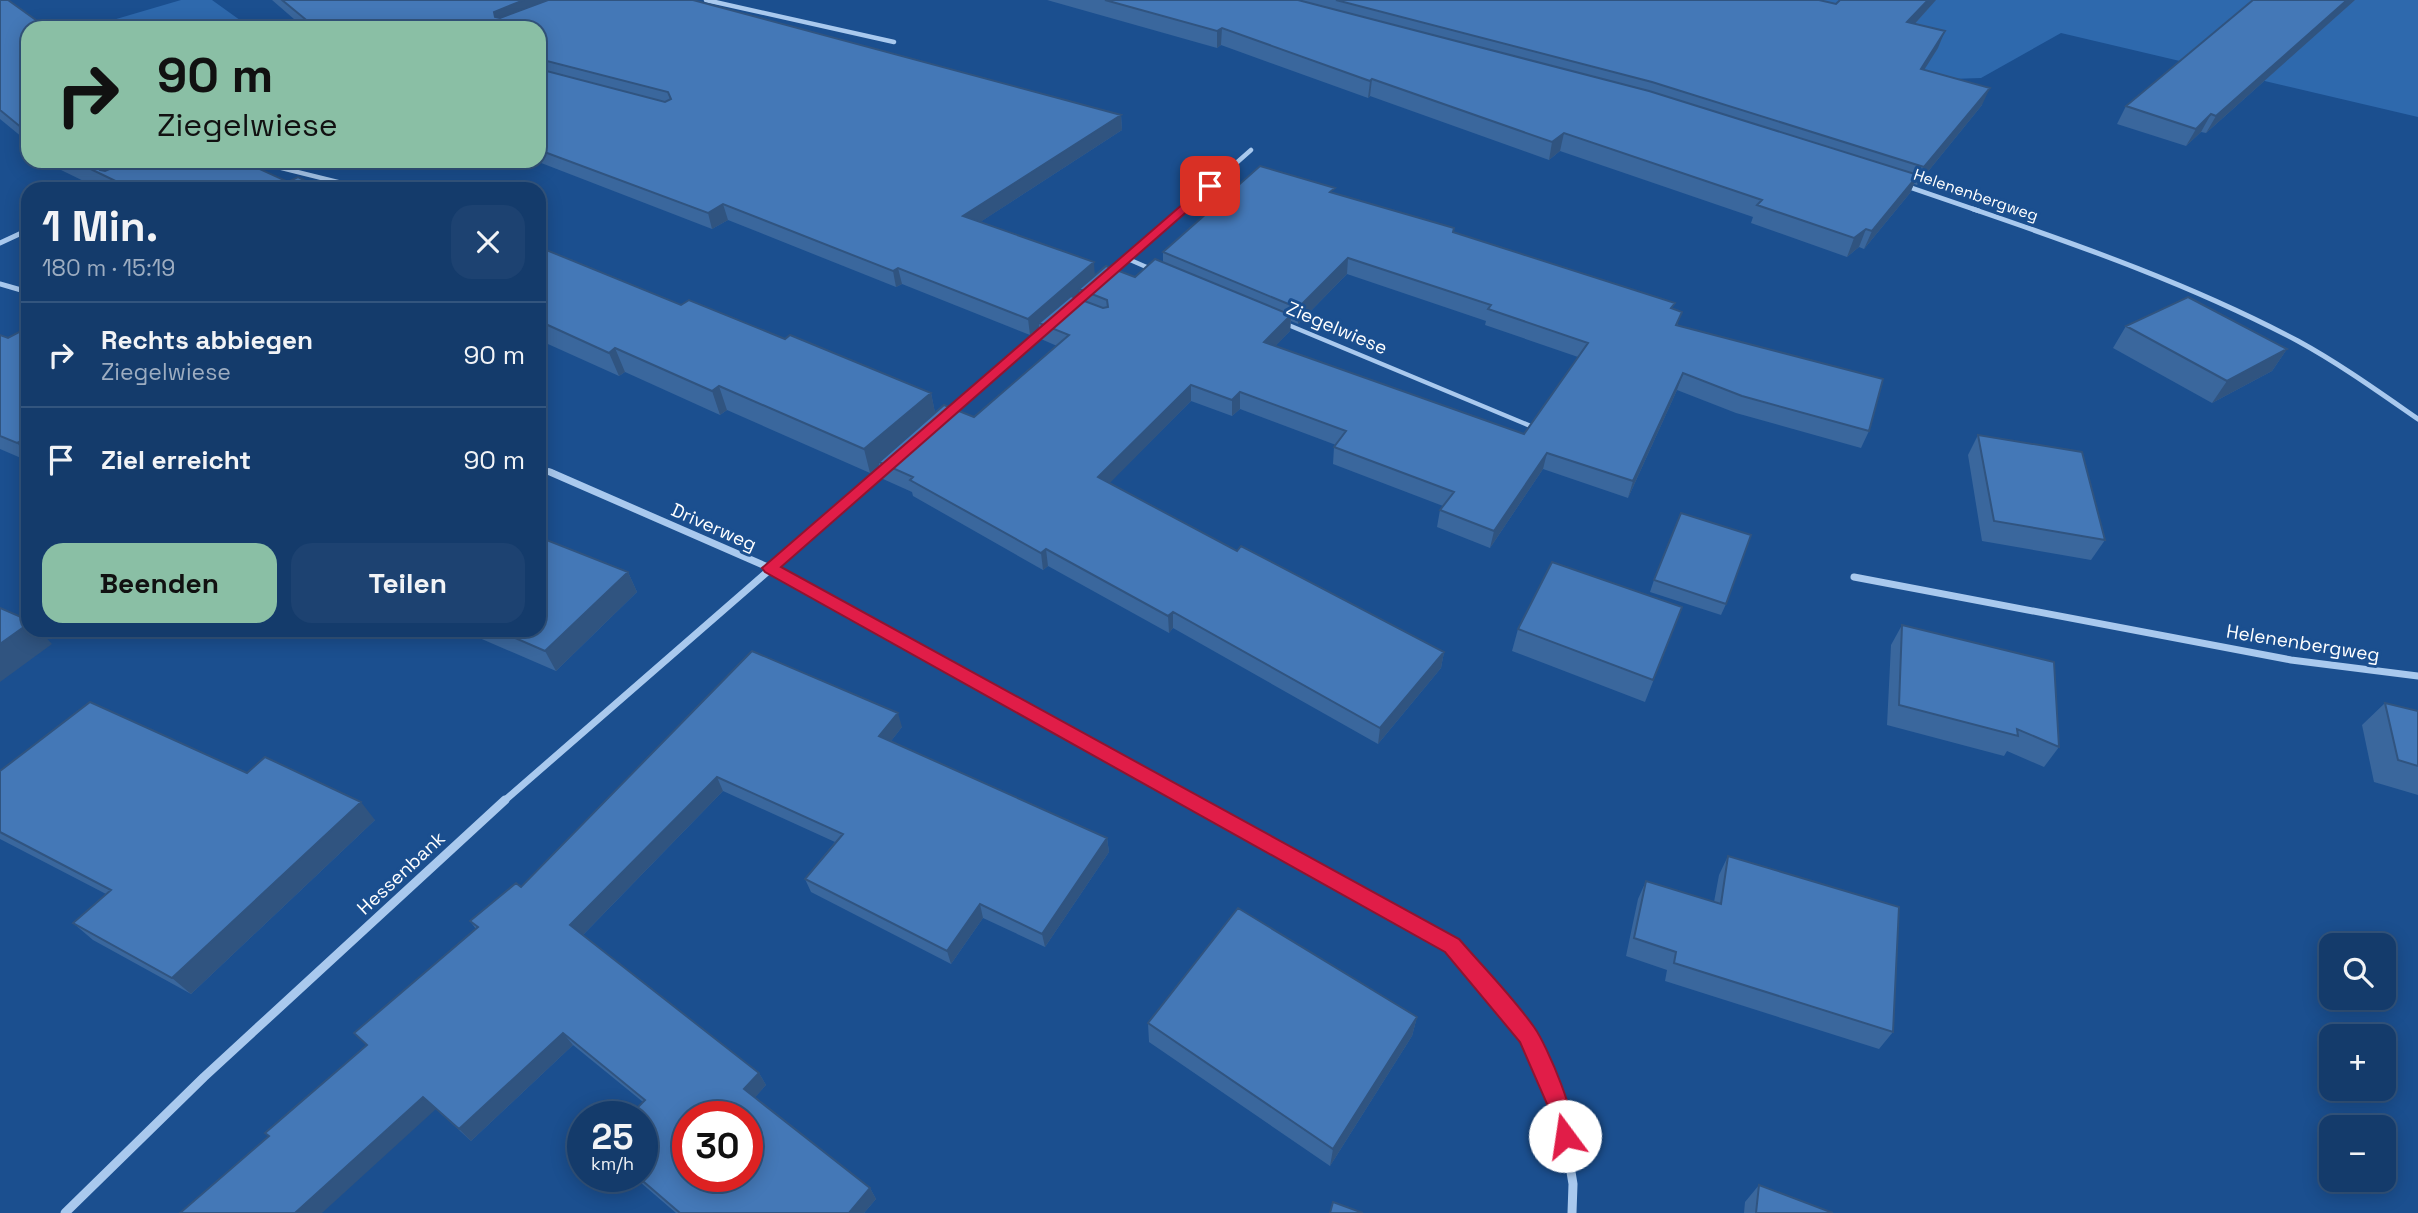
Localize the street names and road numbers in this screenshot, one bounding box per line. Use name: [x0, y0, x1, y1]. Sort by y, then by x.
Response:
street label: Helenenbergweg: [1911, 164, 2041, 226]
street label: Ziegelwiese: [1283, 296, 1391, 360]
street label: Driverweg: [667, 497, 761, 557]
street label: Helenenbergweg: [2224, 619, 2382, 667]
street label: Hessenbank: [352, 826, 450, 920]

